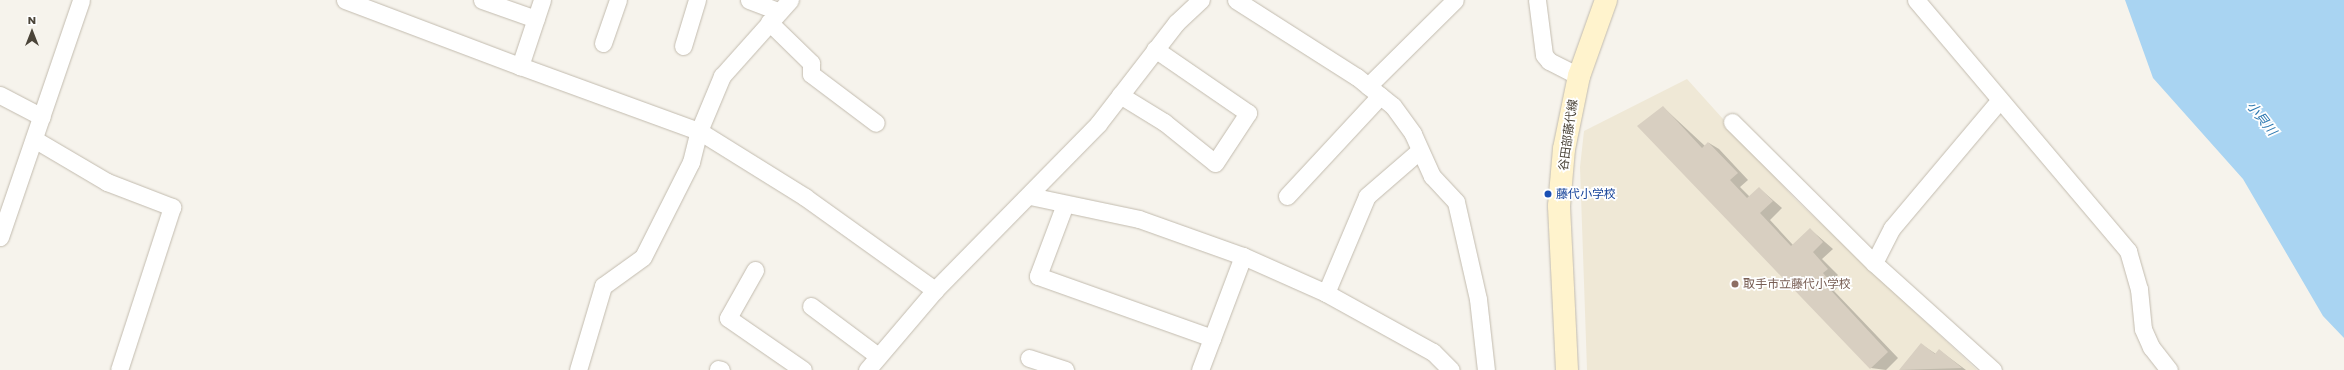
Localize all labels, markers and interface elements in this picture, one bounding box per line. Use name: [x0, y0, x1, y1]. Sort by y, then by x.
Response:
north arrow: [12, 12, 52, 52]
text: N: [28, 12, 36, 28]
street label: 谷田部藤代線: [1556, 98, 1580, 172]
water label: 小貝川: [2243, 99, 2279, 139]
place label: 藤代小学校: [1556, 187, 1616, 201]
marker: 藤代小学校: [1543, 189, 1553, 199]
place label: 取手市立藤代小学校: [1743, 277, 1851, 291]
marker: 取手市立藤代小学校: [1730, 279, 1740, 289]

